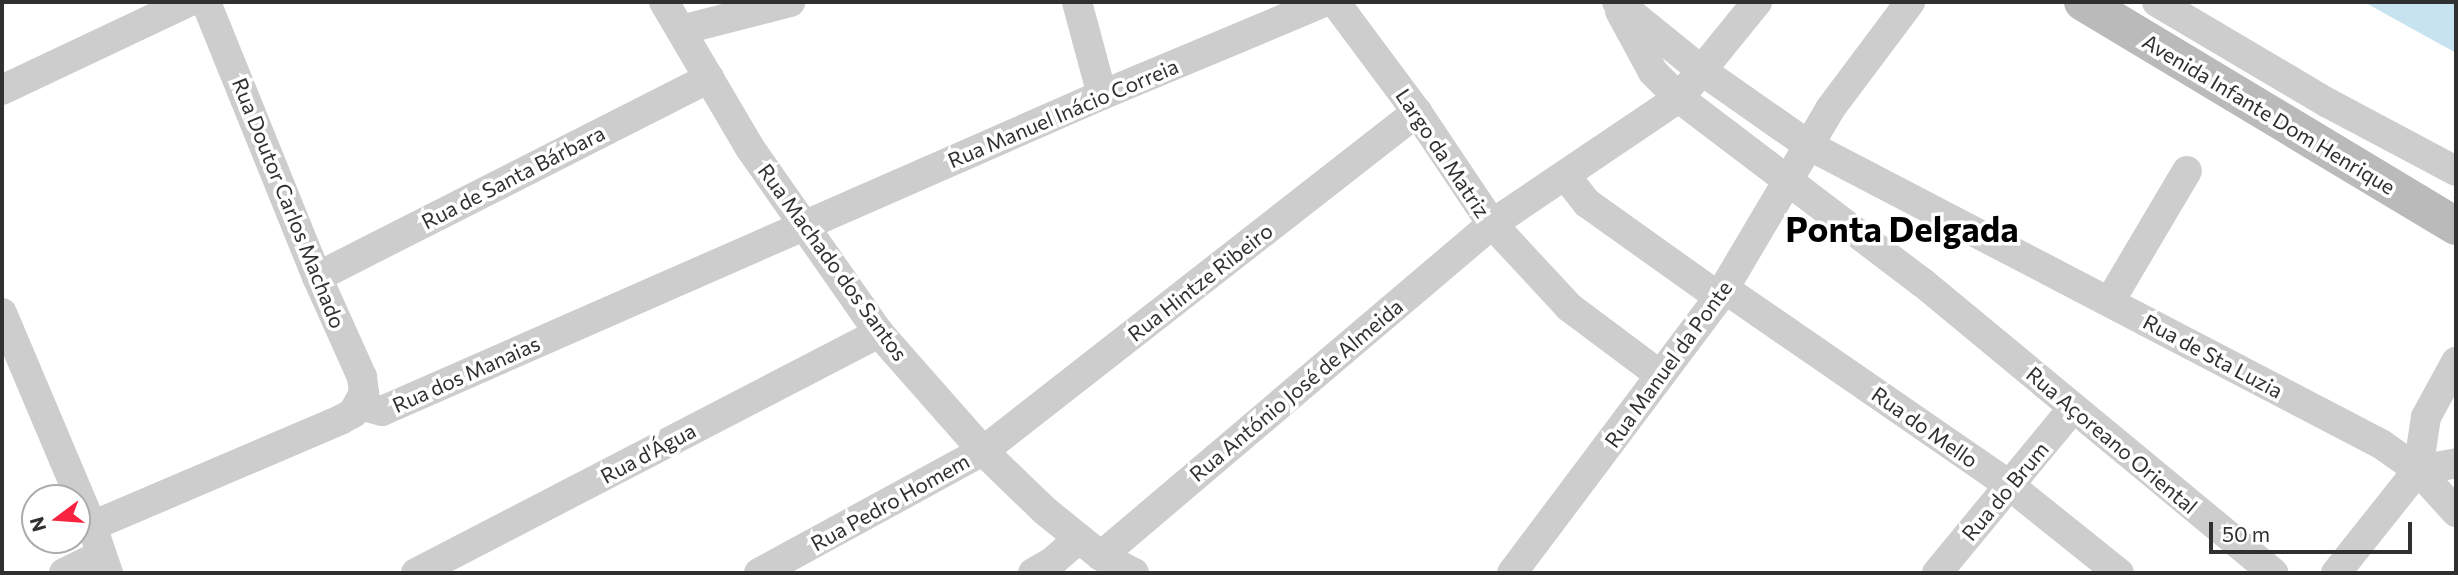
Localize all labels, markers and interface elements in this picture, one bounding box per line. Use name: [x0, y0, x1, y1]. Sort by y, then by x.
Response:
street label: Avenida Infante Dom Henrique: [2138, 28, 2400, 200]
street label: Rua Manuel Inácio Correia: [944, 53, 1182, 173]
street label: Rua Doutor Carlos Machado: [227, 74, 351, 332]
street label: Largo da Matriz: [1391, 84, 1495, 222]
street label: Rua de Santa Bárbara: [417, 120, 609, 234]
street label: Rua Machado dos Santos: [753, 159, 913, 365]
district label: Ponta Delgada: [1785, 207, 2019, 249]
street label: Rua Hintze Ribeiro: [1123, 218, 1277, 346]
street label: Rua Manuel da Ponte: [1599, 276, 1737, 452]
street label: Rua António José de Almeida: [1184, 293, 1408, 487]
street label: Rua de Sta Luzia: [2139, 309, 2287, 403]
street label: Rua dos Manaias: [388, 330, 544, 418]
street label: Rua Açoreano Oriental: [2021, 361, 2203, 519]
street label: Rua do Mello: [1867, 381, 1983, 473]
street label: Rua d'Água: [596, 417, 700, 489]
street label: Rua do Brum: [1956, 436, 2054, 546]
street label: Rua Pedro Homem: [806, 448, 974, 556]
north arrow: [21, 484, 91, 554]
scale bar: [2213, 508, 2416, 552]
text: N: [24, 514, 50, 534]
text: 50 m: [2222, 521, 2270, 546]

